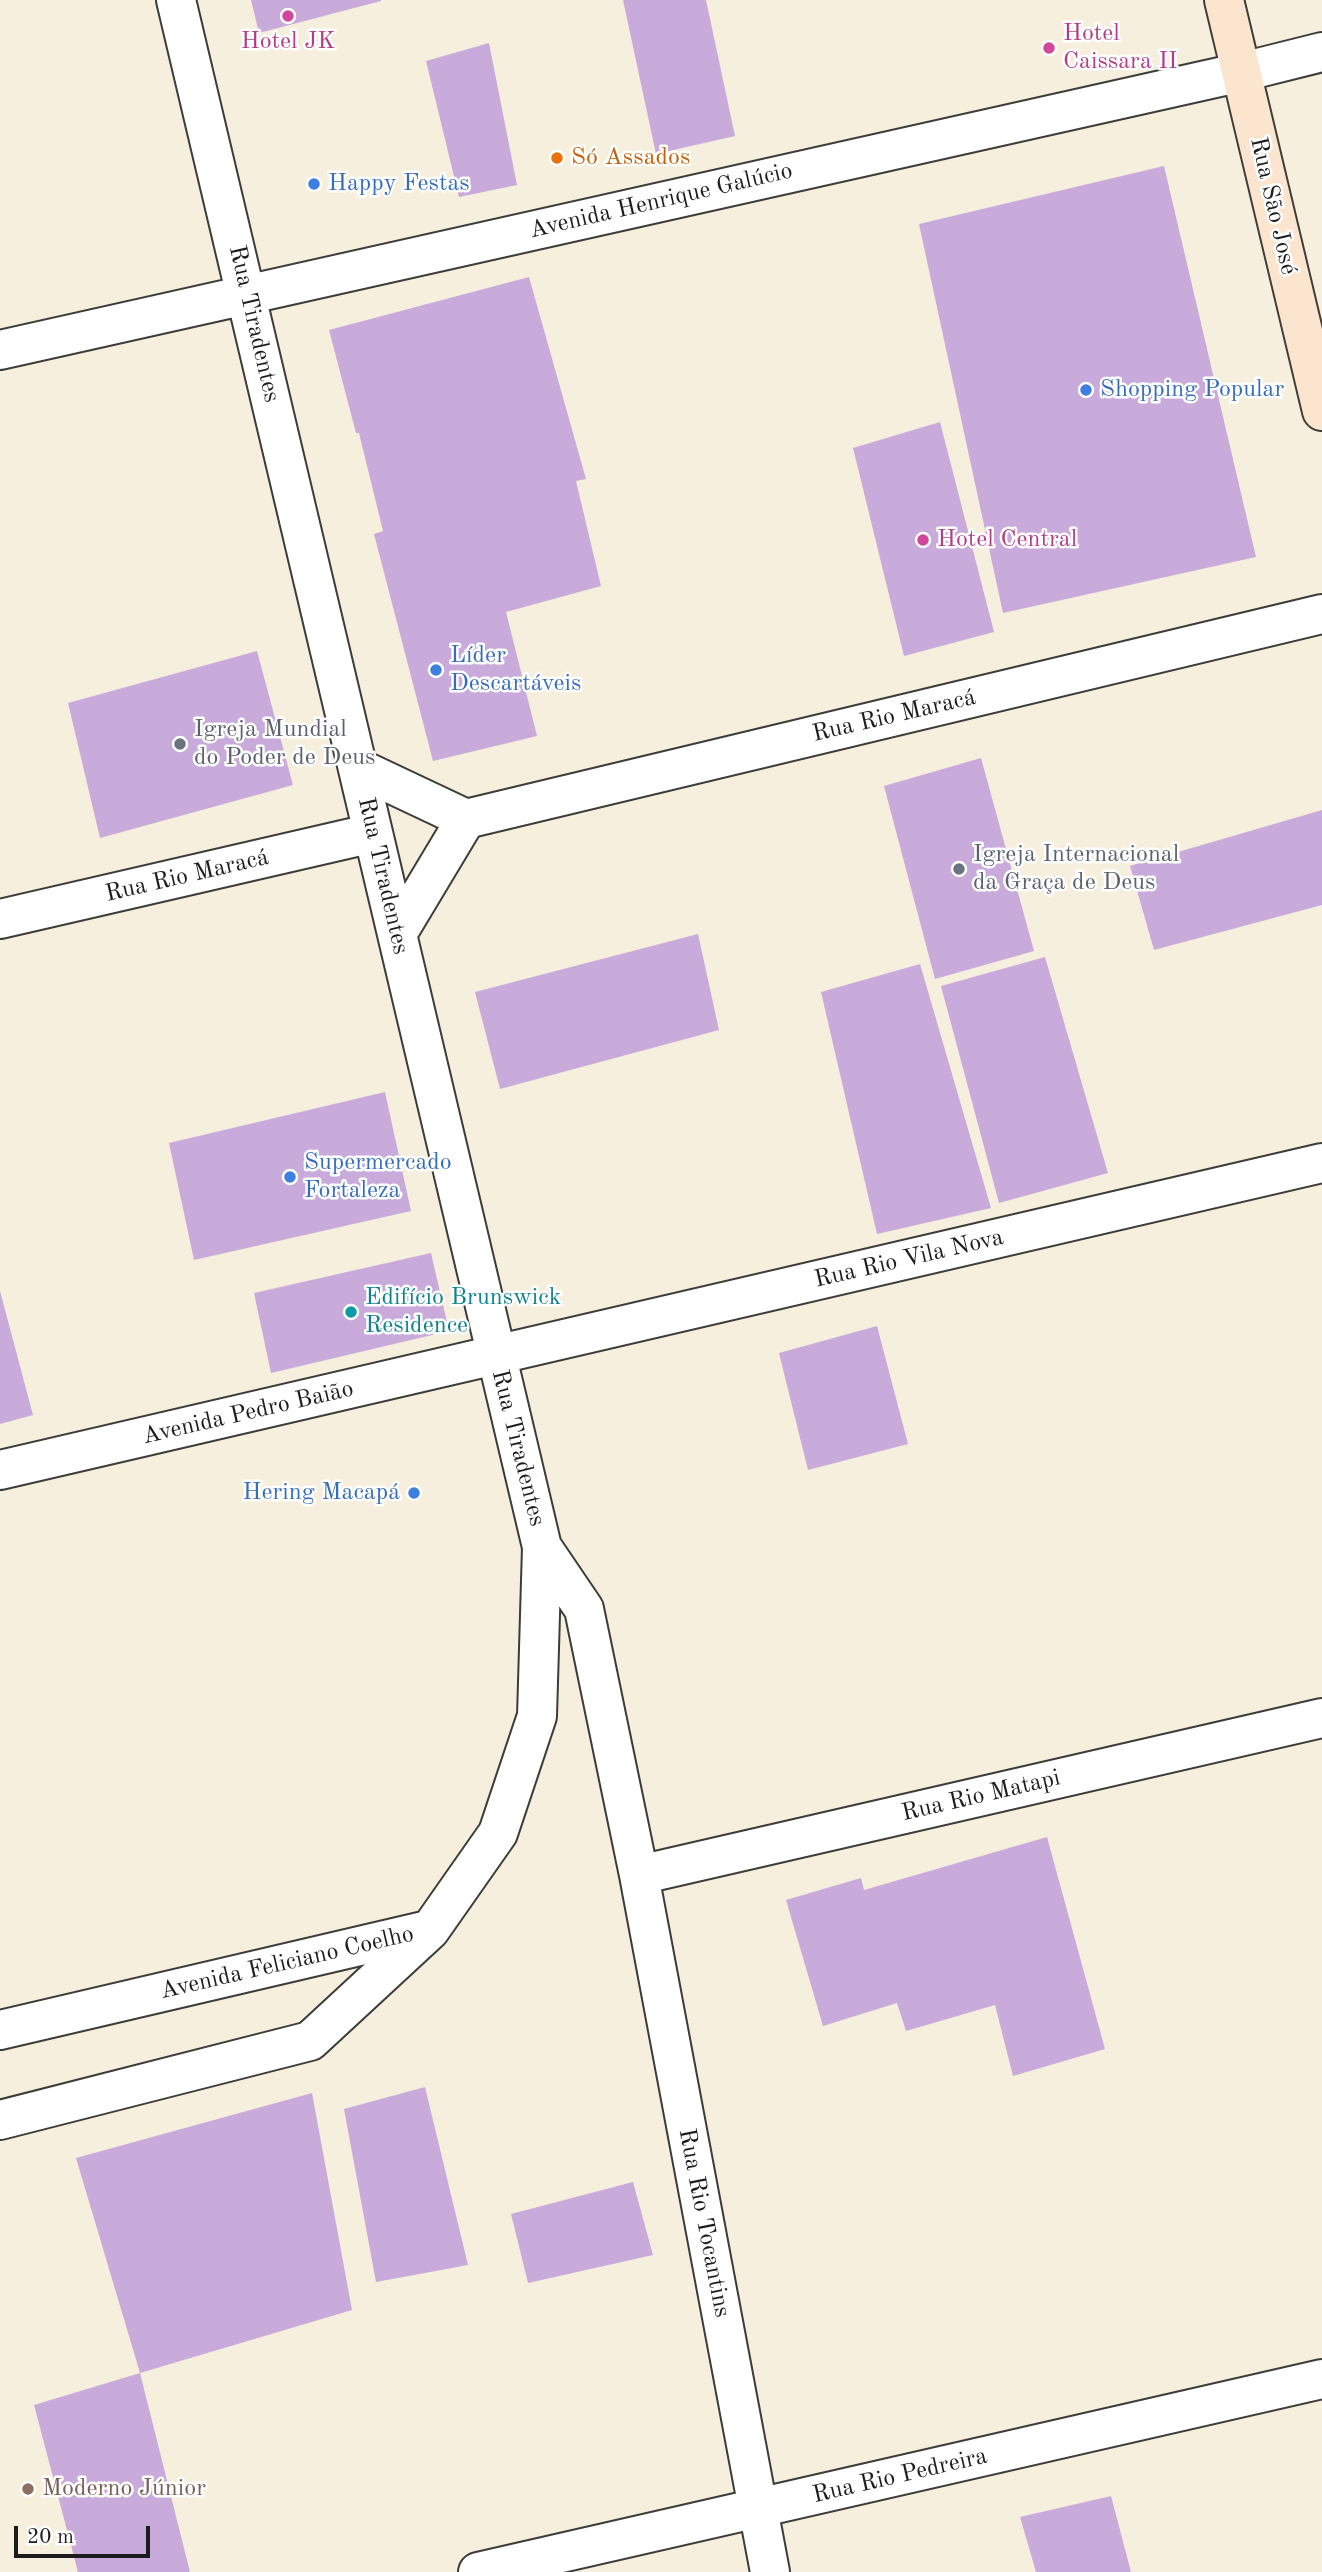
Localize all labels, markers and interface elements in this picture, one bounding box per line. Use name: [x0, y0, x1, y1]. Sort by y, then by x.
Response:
marker: Hotel JK: [280, 8, 296, 24]
place label: Hotel Caissara II: [1063, 20, 1177, 76]
place label: Hotel JK: [241, 28, 335, 56]
marker: Hotel Caissara II: [1041, 40, 1057, 56]
street label: Rua São José: [1243, 134, 1303, 278]
place label: Só Assados: [571, 144, 690, 172]
marker: Só Assados: [549, 150, 565, 166]
street label: Avenida Henrique Galúcio: [527, 157, 795, 245]
place label: Happy Festas: [328, 170, 470, 198]
marker: Happy Festas: [306, 176, 322, 192]
street label: Rua Tiradentes: [222, 243, 286, 405]
place label: Shopping Popular: [1100, 376, 1284, 404]
marker: Shopping Popular: [1078, 382, 1094, 398]
place label: Hotel Central: [937, 526, 1077, 554]
marker: Hotel Central: [915, 532, 931, 548]
place label: Líder Descartáveis: [450, 642, 581, 698]
marker: Líder Descartáveis: [428, 662, 444, 678]
street label: Rua Rio Maracá: [809, 683, 979, 749]
place label: Igreja Mundial do Poder de Deus: [194, 716, 376, 772]
marker: Igreja Mundial do Poder de Deus: [172, 736, 188, 752]
street label: Rua Tiradentes: [351, 795, 415, 957]
place label: Igreja Internacional da Graça de Deus: [973, 841, 1179, 897]
street label: Rua Rio Maracá: [102, 843, 272, 909]
marker: Igreja Internacional da Graça de Deus: [951, 861, 967, 877]
place label: Supermercado Fortaleza: [304, 1149, 452, 1205]
marker: Supermercado Fortaleza: [282, 1169, 298, 1185]
street label: Rua Rio Vila Nova: [812, 1223, 1006, 1295]
place label: Edifício Brunswick Residence: [365, 1284, 561, 1340]
marker: Edifício Brunswick Residence: [343, 1304, 359, 1320]
street label: Rua Tiradentes: [485, 1367, 551, 1529]
street label: Avenida Pedro Baião: [140, 1375, 356, 1451]
place label: Hering Macapá: [243, 1479, 400, 1507]
marker: Hering Macapá: [406, 1485, 422, 1501]
street label: Rua Rio Matapi: [899, 1764, 1063, 1828]
street label: Avenida Feliciano Coelho: [157, 1920, 417, 2006]
street label: Rua Rio Tocantins: [672, 2126, 736, 2320]
street label: Rua Rio Pedreira: [810, 2442, 990, 2510]
place label: Moderno Júnior: [42, 2475, 206, 2503]
marker: Moderno Júnior: [20, 2481, 36, 2497]
scale bar: [18, 2512, 154, 2556]
text: 20 m: [27, 2527, 74, 2548]

